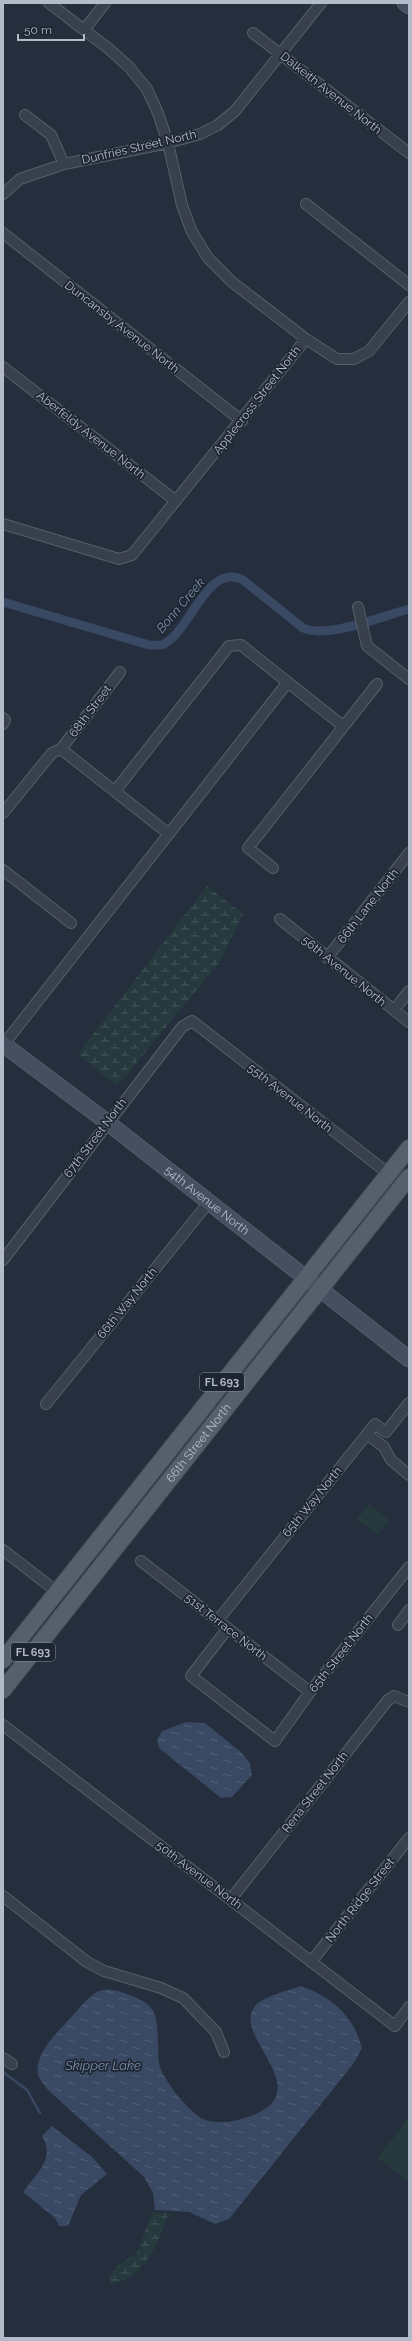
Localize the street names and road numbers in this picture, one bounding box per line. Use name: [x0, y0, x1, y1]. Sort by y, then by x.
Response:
street label: Dalkeith Avenue North: [278, 49, 384, 137]
street label: Dunfries Street North: [80, 127, 198, 167]
street label: Duncansby Avenue North: [62, 278, 182, 376]
street label: Applecross Street North: [210, 343, 304, 457]
street label: Aberfeldy Avenue North: [34, 388, 148, 482]
street label: 68th Street: [66, 682, 114, 740]
street label: 66th Lane North: [335, 866, 401, 946]
street label: 56th Avenue North: [299, 933, 389, 1009]
street label: 55th Avenue North: [245, 1061, 335, 1135]
street label: 67th Street North: [61, 1096, 129, 1180]
street label: 54th Avenue North: [162, 1163, 252, 1238]
street label: 66th Way North: [94, 1265, 160, 1341]
road number: FL 693: [200, 1373, 244, 1391]
street label: 66th Street North: [163, 1401, 234, 1485]
street label: 65th Way North: [279, 1464, 345, 1540]
street label: 51st Terrace North: [182, 1591, 270, 1663]
street label: 65th Street North: [306, 1611, 376, 1695]
road number: FL 693: [11, 1643, 55, 1661]
street label: Rena Street North: [279, 1749, 351, 1835]
street label: 50th Avenue North: [153, 1838, 245, 1912]
street label: North Ridge Street: [323, 1855, 397, 1945]

